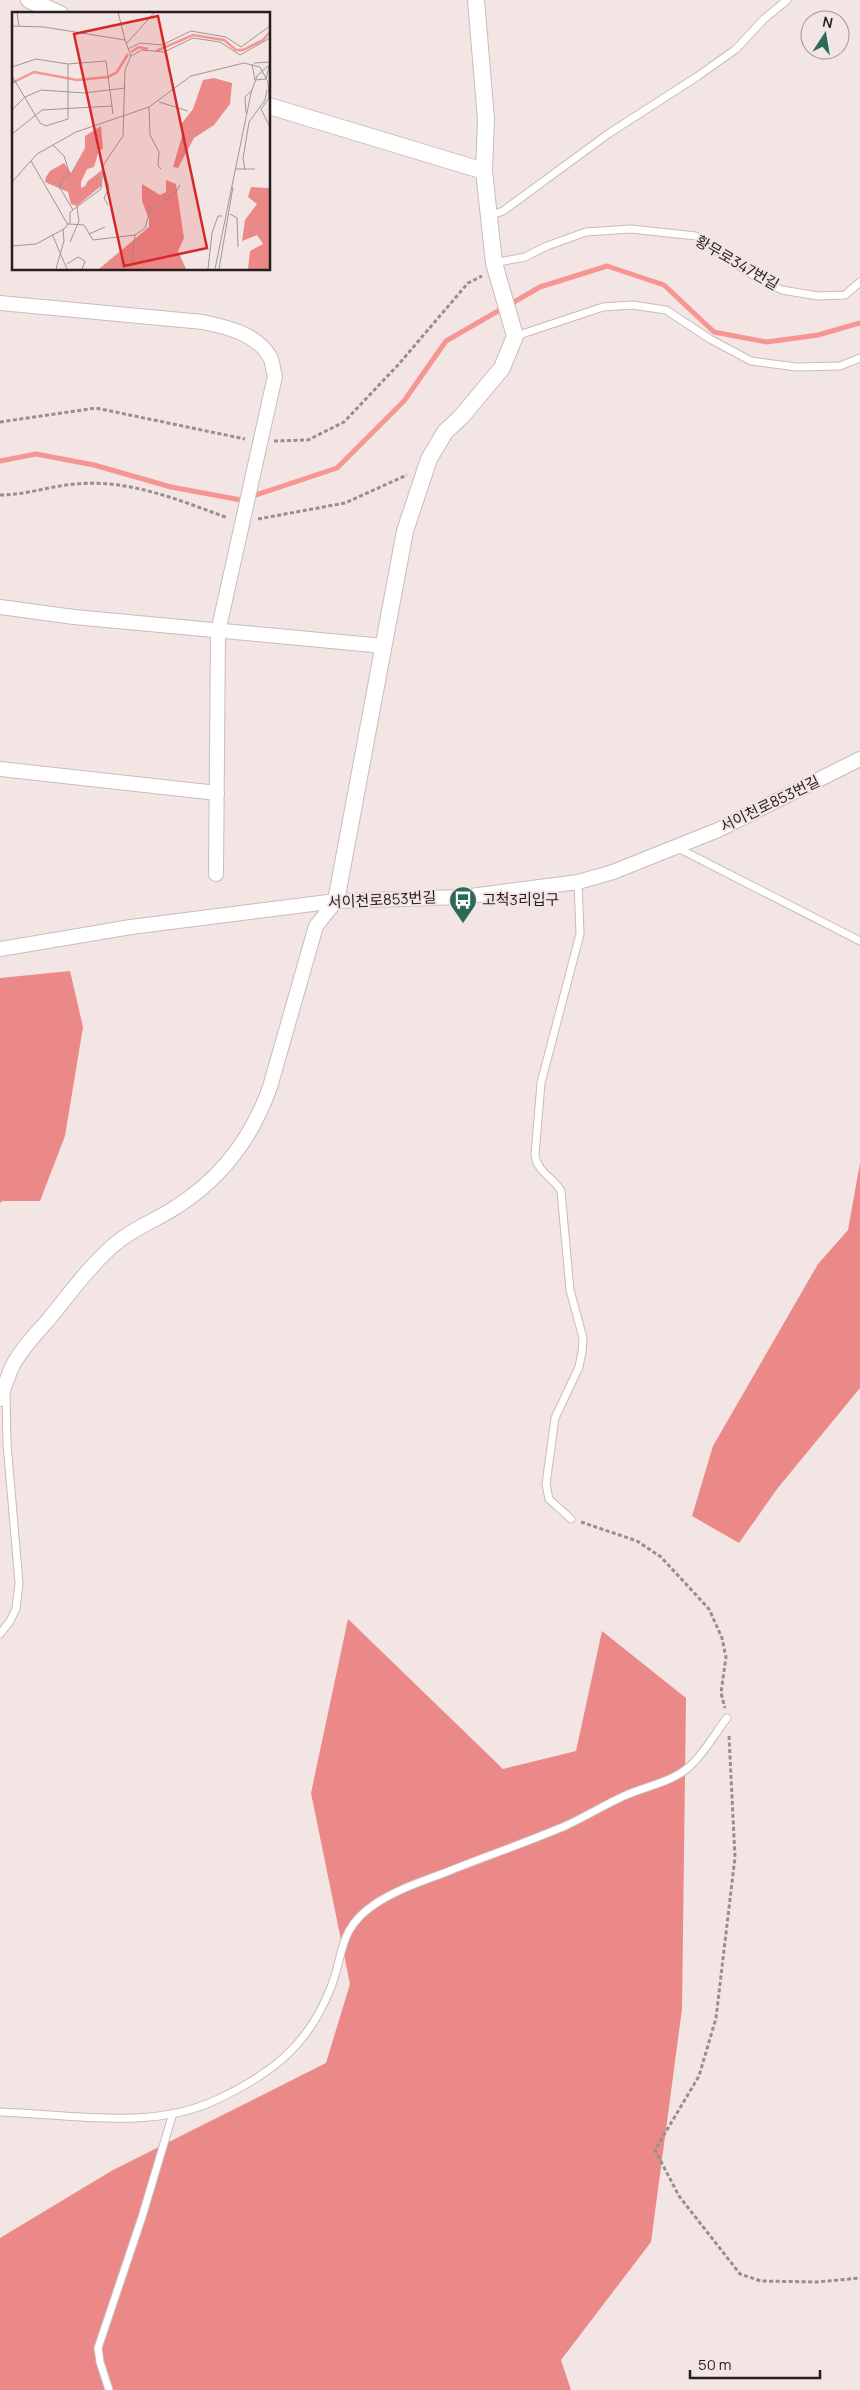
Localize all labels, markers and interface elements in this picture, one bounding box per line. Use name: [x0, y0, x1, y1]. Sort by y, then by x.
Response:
north arrow: [800, 10, 850, 60]
text: N: [821, 11, 835, 32]
inset map: [12, 12, 270, 270]
street label: 황무로347번길: [691, 230, 783, 295]
street label: 서이천로853번길: [716, 770, 823, 837]
bus stop icon: 고척3리입구: [448, 885, 478, 924]
street label: 서이천로853번길: [327, 886, 437, 913]
place label: 고척3리입구: [482, 889, 559, 910]
scale bar: [690, 2348, 820, 2380]
text: 50 m: [698, 2354, 732, 2375]

